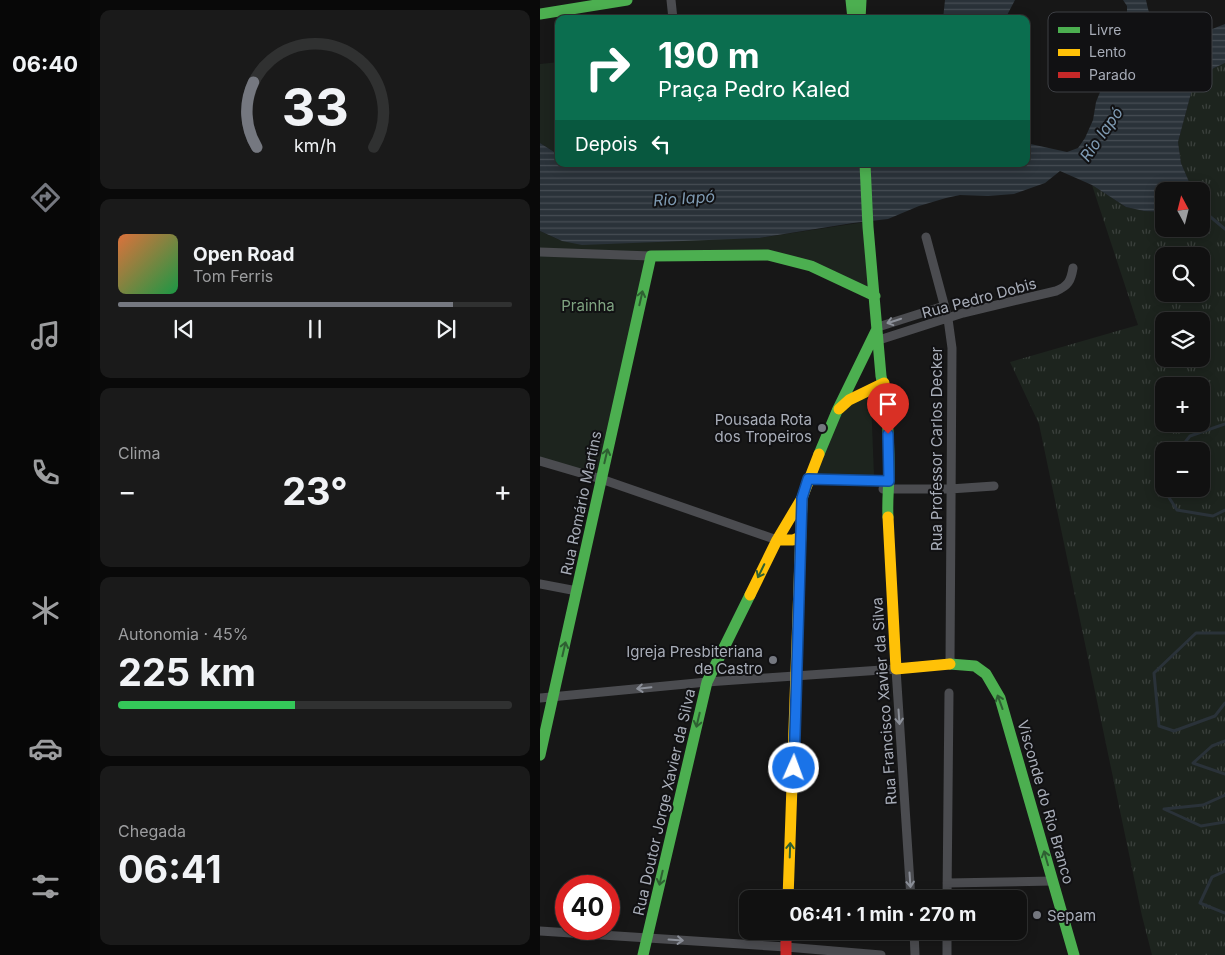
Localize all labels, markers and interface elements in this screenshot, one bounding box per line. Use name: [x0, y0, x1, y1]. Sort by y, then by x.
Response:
legend: [1048, 12, 1212, 92]
text: Livre: [1089, 21, 1121, 38]
text: 190 m: [658, 34, 760, 76]
icon: right: [575, 35, 640, 100]
text: Lento: [1089, 43, 1126, 60]
text: 06:40: [12, 51, 78, 77]
text: Parado: [1089, 66, 1136, 83]
text: 33: [281, 76, 349, 139]
text: Praça Pedro Kaled: [658, 76, 850, 102]
water label: Rio Iapó: [1075, 103, 1127, 165]
icon: left: [647, 130, 675, 158]
text: Depois: [575, 133, 637, 156]
text: km/h: [294, 135, 336, 156]
icon: directions: [28, 180, 63, 215]
north arrow: [1155, 182, 1210, 238]
map controls: [1155, 182, 1210, 497]
water label: Rio Iapó: [652, 186, 716, 210]
text: Open Road: [193, 243, 294, 266]
button: search: [1155, 247, 1210, 302]
text: Tom Ferris: [193, 266, 273, 286]
street label: Rua Pedro Dobis: [920, 274, 1038, 322]
one-way arrow: [637, 290, 646, 306]
park label: Prainha: [561, 296, 615, 315]
button: layers: [1155, 312, 1210, 367]
icon: previous: [170, 315, 198, 343]
icon: pause: [301, 315, 329, 343]
icon: next: [432, 315, 460, 343]
one-way arrow: [887, 317, 903, 327]
icon: music: [28, 318, 63, 353]
street label: Rua Professor Carlos Decker: [927, 347, 946, 551]
button: +: [1155, 377, 1210, 432]
pin: [867, 383, 909, 434]
icon: arrive: [874, 390, 902, 418]
place label: Pousada Rota dos Tropeiros: [715, 410, 812, 446]
marker: Pousada Rota dos Tropeiros: [816, 422, 828, 434]
street label: Rua Romário Martins: [556, 429, 606, 577]
button: −: [1155, 442, 1210, 497]
text: Clima: [118, 443, 160, 463]
one-way arrow: [602, 449, 611, 465]
icon: phone: [28, 455, 63, 490]
text: 23°: [282, 468, 348, 514]
text: −: [118, 474, 137, 508]
text: +: [493, 474, 512, 508]
one-way arrow: [756, 563, 766, 578]
icon: climate: [28, 593, 63, 628]
street label: Rua Francisco Xavier da Silva: [867, 596, 901, 806]
text: Autonomia · 45%: [118, 624, 248, 644]
one-way arrow: [560, 642, 569, 658]
place label: Igreja Presbiteriana de Castro: [626, 642, 763, 678]
text: 225 km: [118, 649, 256, 695]
marker: Igreja Presbiteriana de Castro: [767, 654, 779, 666]
one-way arrow: [637, 683, 653, 693]
street label: Rua Doutor Jorge Xavier da Silva: [629, 687, 699, 917]
one-way arrow: [995, 695, 1004, 710]
one-way arrow: [895, 709, 904, 725]
one-way arrow: [693, 711, 702, 727]
street label: Visconde do Rio Branco: [1013, 718, 1079, 886]
icon: car: [28, 731, 63, 766]
position arrow: [767, 741, 819, 793]
text: Chegada: [118, 821, 186, 841]
one-way arrow: [785, 842, 795, 858]
text: 06:41: [118, 846, 222, 892]
one-way arrow: [1040, 850, 1050, 866]
icon: filters: [28, 869, 63, 904]
one-way arrow: [656, 869, 665, 885]
one-way arrow: [906, 871, 915, 887]
speed limit sign: 40: [555, 875, 620, 940]
text: 06:41 · 1 min · 270 m: [790, 903, 976, 926]
place label: Sepam: [1047, 906, 1096, 925]
marker: Sepam: [1031, 909, 1043, 921]
one-way arrow: [668, 936, 684, 945]

